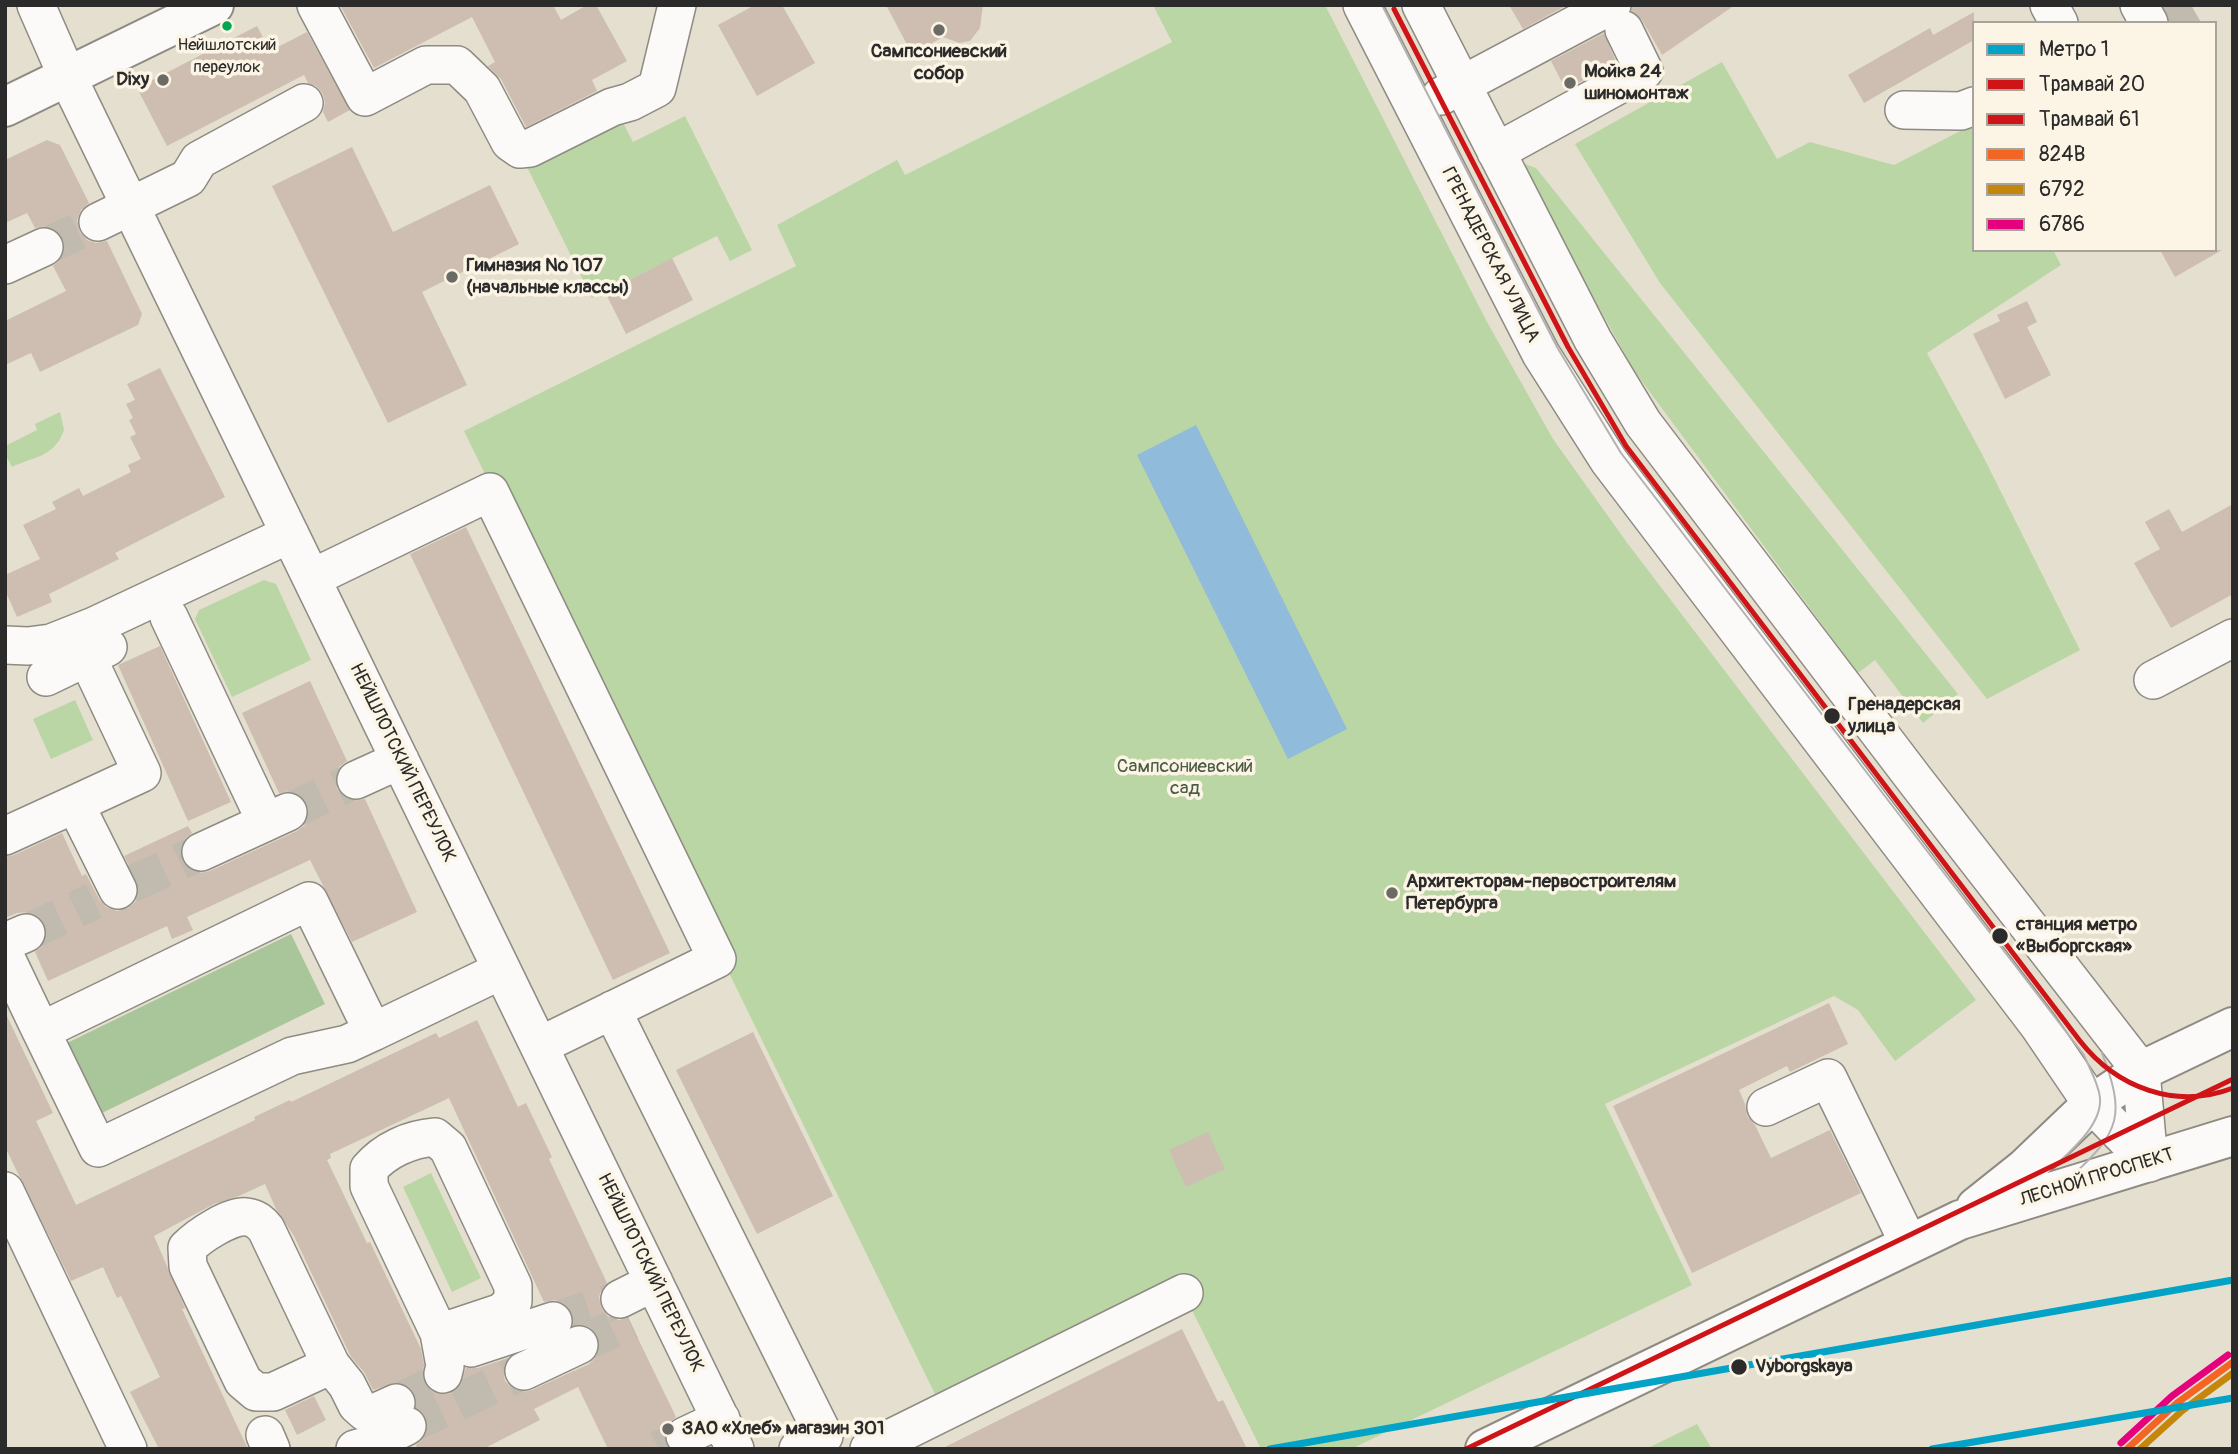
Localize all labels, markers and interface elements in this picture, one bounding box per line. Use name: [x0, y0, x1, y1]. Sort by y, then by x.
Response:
marker: Нейшлотский переулок: [220, 19, 234, 33]
legend: [1972, 21, 2217, 252]
marker: Сампсониевский собор: [931, 22, 947, 38]
place label: Нейшлотский переулок: [177, 36, 277, 76]
text: Метро 1: [2039, 36, 2109, 63]
place label: Сампсониевский собор: [871, 41, 1007, 85]
place label: Мойка 24 шиномонтаж: [1584, 61, 1688, 105]
place label: Dixy: [116, 69, 149, 91]
text: Трамвай 20: [2039, 71, 2145, 98]
marker: Dixy: [155, 72, 171, 88]
marker: Мойка 24 шиномонтаж: [1562, 75, 1578, 91]
text: Трамвай 61: [2039, 106, 2139, 133]
text: 824В: [2039, 141, 2085, 168]
street label: ГРЕНАДЕРСКАЯ УЛИЦА: [1436, 164, 1544, 346]
text: 6792: [2039, 176, 2085, 203]
text: 6786: [2039, 211, 2085, 238]
place label: Гимназия № 107 (начальные классы): [466, 255, 630, 299]
marker: Гимназия № 107 (начальные классы): [444, 269, 460, 285]
street label: НЕЙШЛОТСКИЙ ПЕРЕУЛОК: [344, 660, 460, 866]
place label: Гренадерская улица: [1848, 694, 1961, 738]
marker: Гренадерская улица: [1822, 706, 1842, 726]
park label: Сампсониевский сад: [1117, 756, 1253, 800]
place label: Архитекторам-первостроителям Петербурга: [1406, 871, 1676, 915]
marker: Архитекторам-первостроителям Петербурга: [1384, 885, 1400, 901]
place label: станция метро «Выборгская»: [2016, 914, 2137, 958]
marker: станция метро «Выборгская»: [1990, 926, 2010, 946]
street label: ЛЕСНОЙ ПРОСПЕКТ: [2017, 1144, 2177, 1212]
street label: НЕЙШЛОТСКИЙ ПЕРЕУЛОК: [592, 1170, 708, 1376]
place label: Vyborgskaya: [1755, 1356, 1853, 1378]
marker: Vyborgskaya: [1729, 1357, 1749, 1377]
place label: ЗАО «Хлеб» магазин 301: [682, 1418, 884, 1440]
marker: ЗАО «Хлеб» магазин 301: [660, 1421, 676, 1437]

